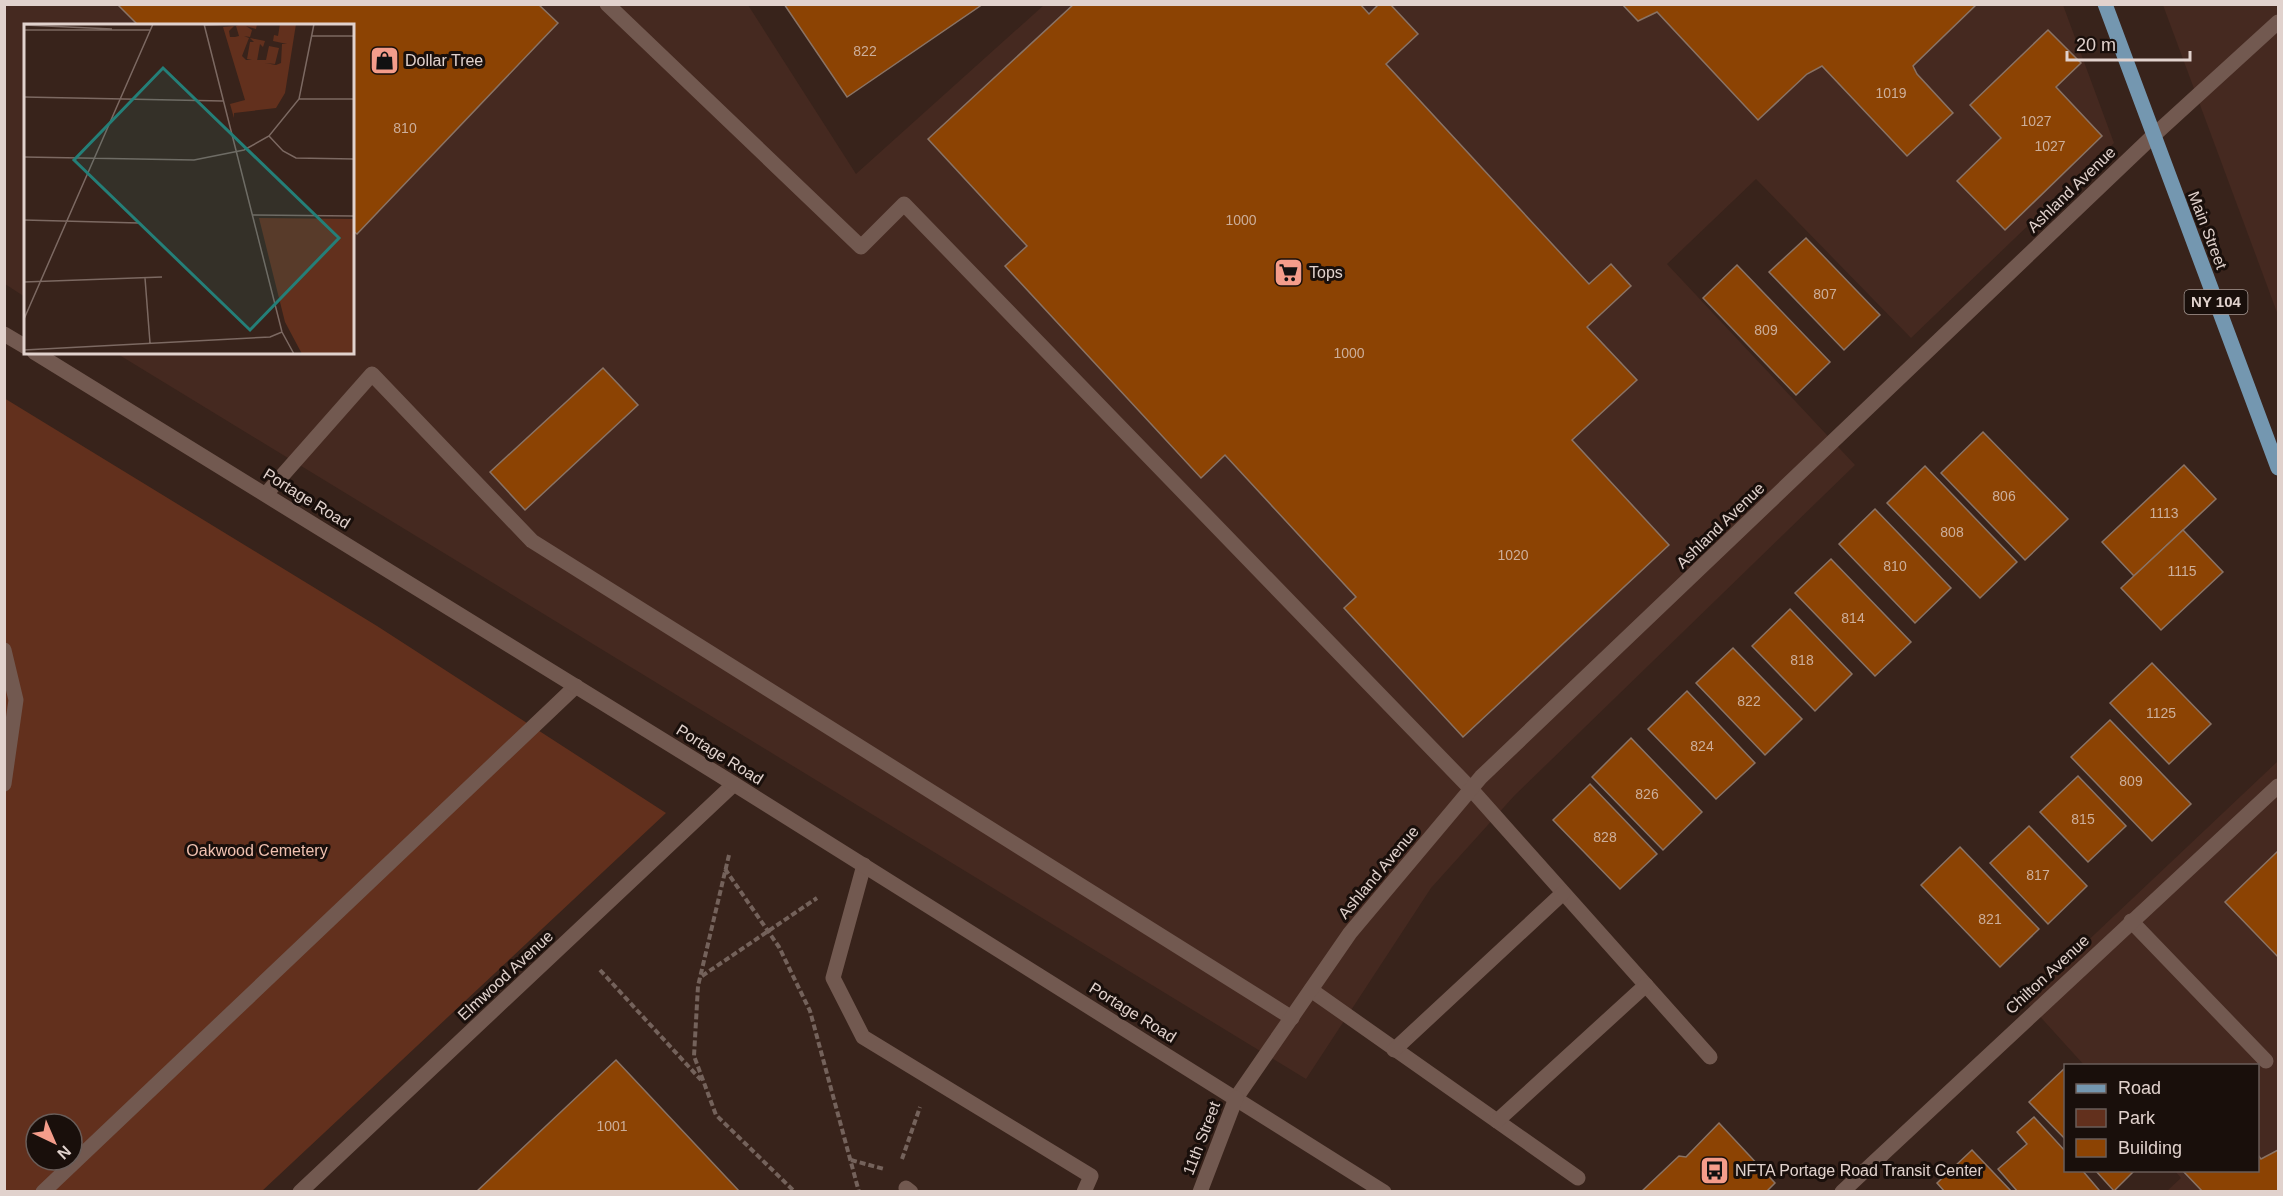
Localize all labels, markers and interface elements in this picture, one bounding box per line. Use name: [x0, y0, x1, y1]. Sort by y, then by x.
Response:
inset map: [24, 24, 354, 354]
scale bar: [2067, 24, 2190, 62]
text: 20 m: [2076, 35, 2116, 55]
house number: 822: [853, 43, 877, 59]
shop icon: Dollar Tree: [368, 44, 400, 76]
place label: Dollar Tree: [405, 52, 483, 69]
house number: 1019: [1875, 85, 1907, 101]
house number: 1027: [2020, 113, 2052, 129]
house number: 810: [393, 120, 417, 136]
house number: 1027: [2034, 138, 2066, 154]
street label: Ashland Avenue: [2024, 143, 2119, 236]
street label: Main Street: [2185, 189, 2230, 272]
house number: 1000: [1225, 212, 1257, 228]
supermarket icon: Tops: [1272, 256, 1304, 288]
place label: Tops: [1309, 264, 1343, 281]
house number: 807: [1813, 286, 1837, 302]
road number: NY 104: [2184, 290, 2248, 314]
house number: 809: [1754, 322, 1778, 338]
house number: 1000: [1333, 345, 1365, 361]
street label: Portage Road: [260, 465, 353, 532]
street label: Ashland Avenue: [1673, 479, 1768, 572]
house number: 806: [1992, 488, 2016, 504]
house number: 1113: [2149, 505, 2179, 521]
house number: 808: [1940, 524, 1964, 540]
house number: 1020: [1497, 547, 1529, 563]
house number: 810: [1883, 558, 1907, 574]
house number: 1115: [2167, 563, 2197, 579]
house number: 814: [1841, 610, 1865, 626]
house number: 818: [1790, 652, 1814, 668]
house number: 822: [1737, 693, 1761, 709]
house number: 1125: [2146, 705, 2176, 721]
street label: Portage Road: [673, 721, 766, 788]
house number: 824: [1690, 738, 1714, 754]
house number: 809: [2119, 773, 2143, 789]
house number: 826: [1635, 786, 1659, 802]
house number: 815: [2071, 811, 2095, 827]
street label: Ashland Avenue: [1335, 823, 1422, 922]
house number: 828: [1593, 829, 1617, 845]
park label: Oakwood Cemetery: [186, 842, 328, 859]
house number: 817: [2026, 867, 2050, 883]
house number: 821: [1978, 911, 2002, 927]
street label: Elmwood Avenue: [454, 927, 556, 1024]
street label: Chilton Avenue: [2002, 931, 2092, 1017]
street label: Portage Road: [1086, 979, 1179, 1046]
legend: [2064, 1064, 2259, 1172]
text: Road: [2118, 1078, 2161, 1098]
street label: 11th Street: [1180, 1099, 1223, 1177]
text: Park: [2118, 1108, 2156, 1128]
north arrow: [24, 1112, 84, 1172]
house number: 1001: [596, 1118, 628, 1134]
text: Building: [2118, 1138, 2182, 1158]
text: N: [54, 1142, 74, 1163]
bus stop icon: NFTA Portage Road Transit Center: [1698, 1154, 1730, 1186]
place label: NFTA Portage Road Transit Center: [1735, 1162, 1983, 1179]

